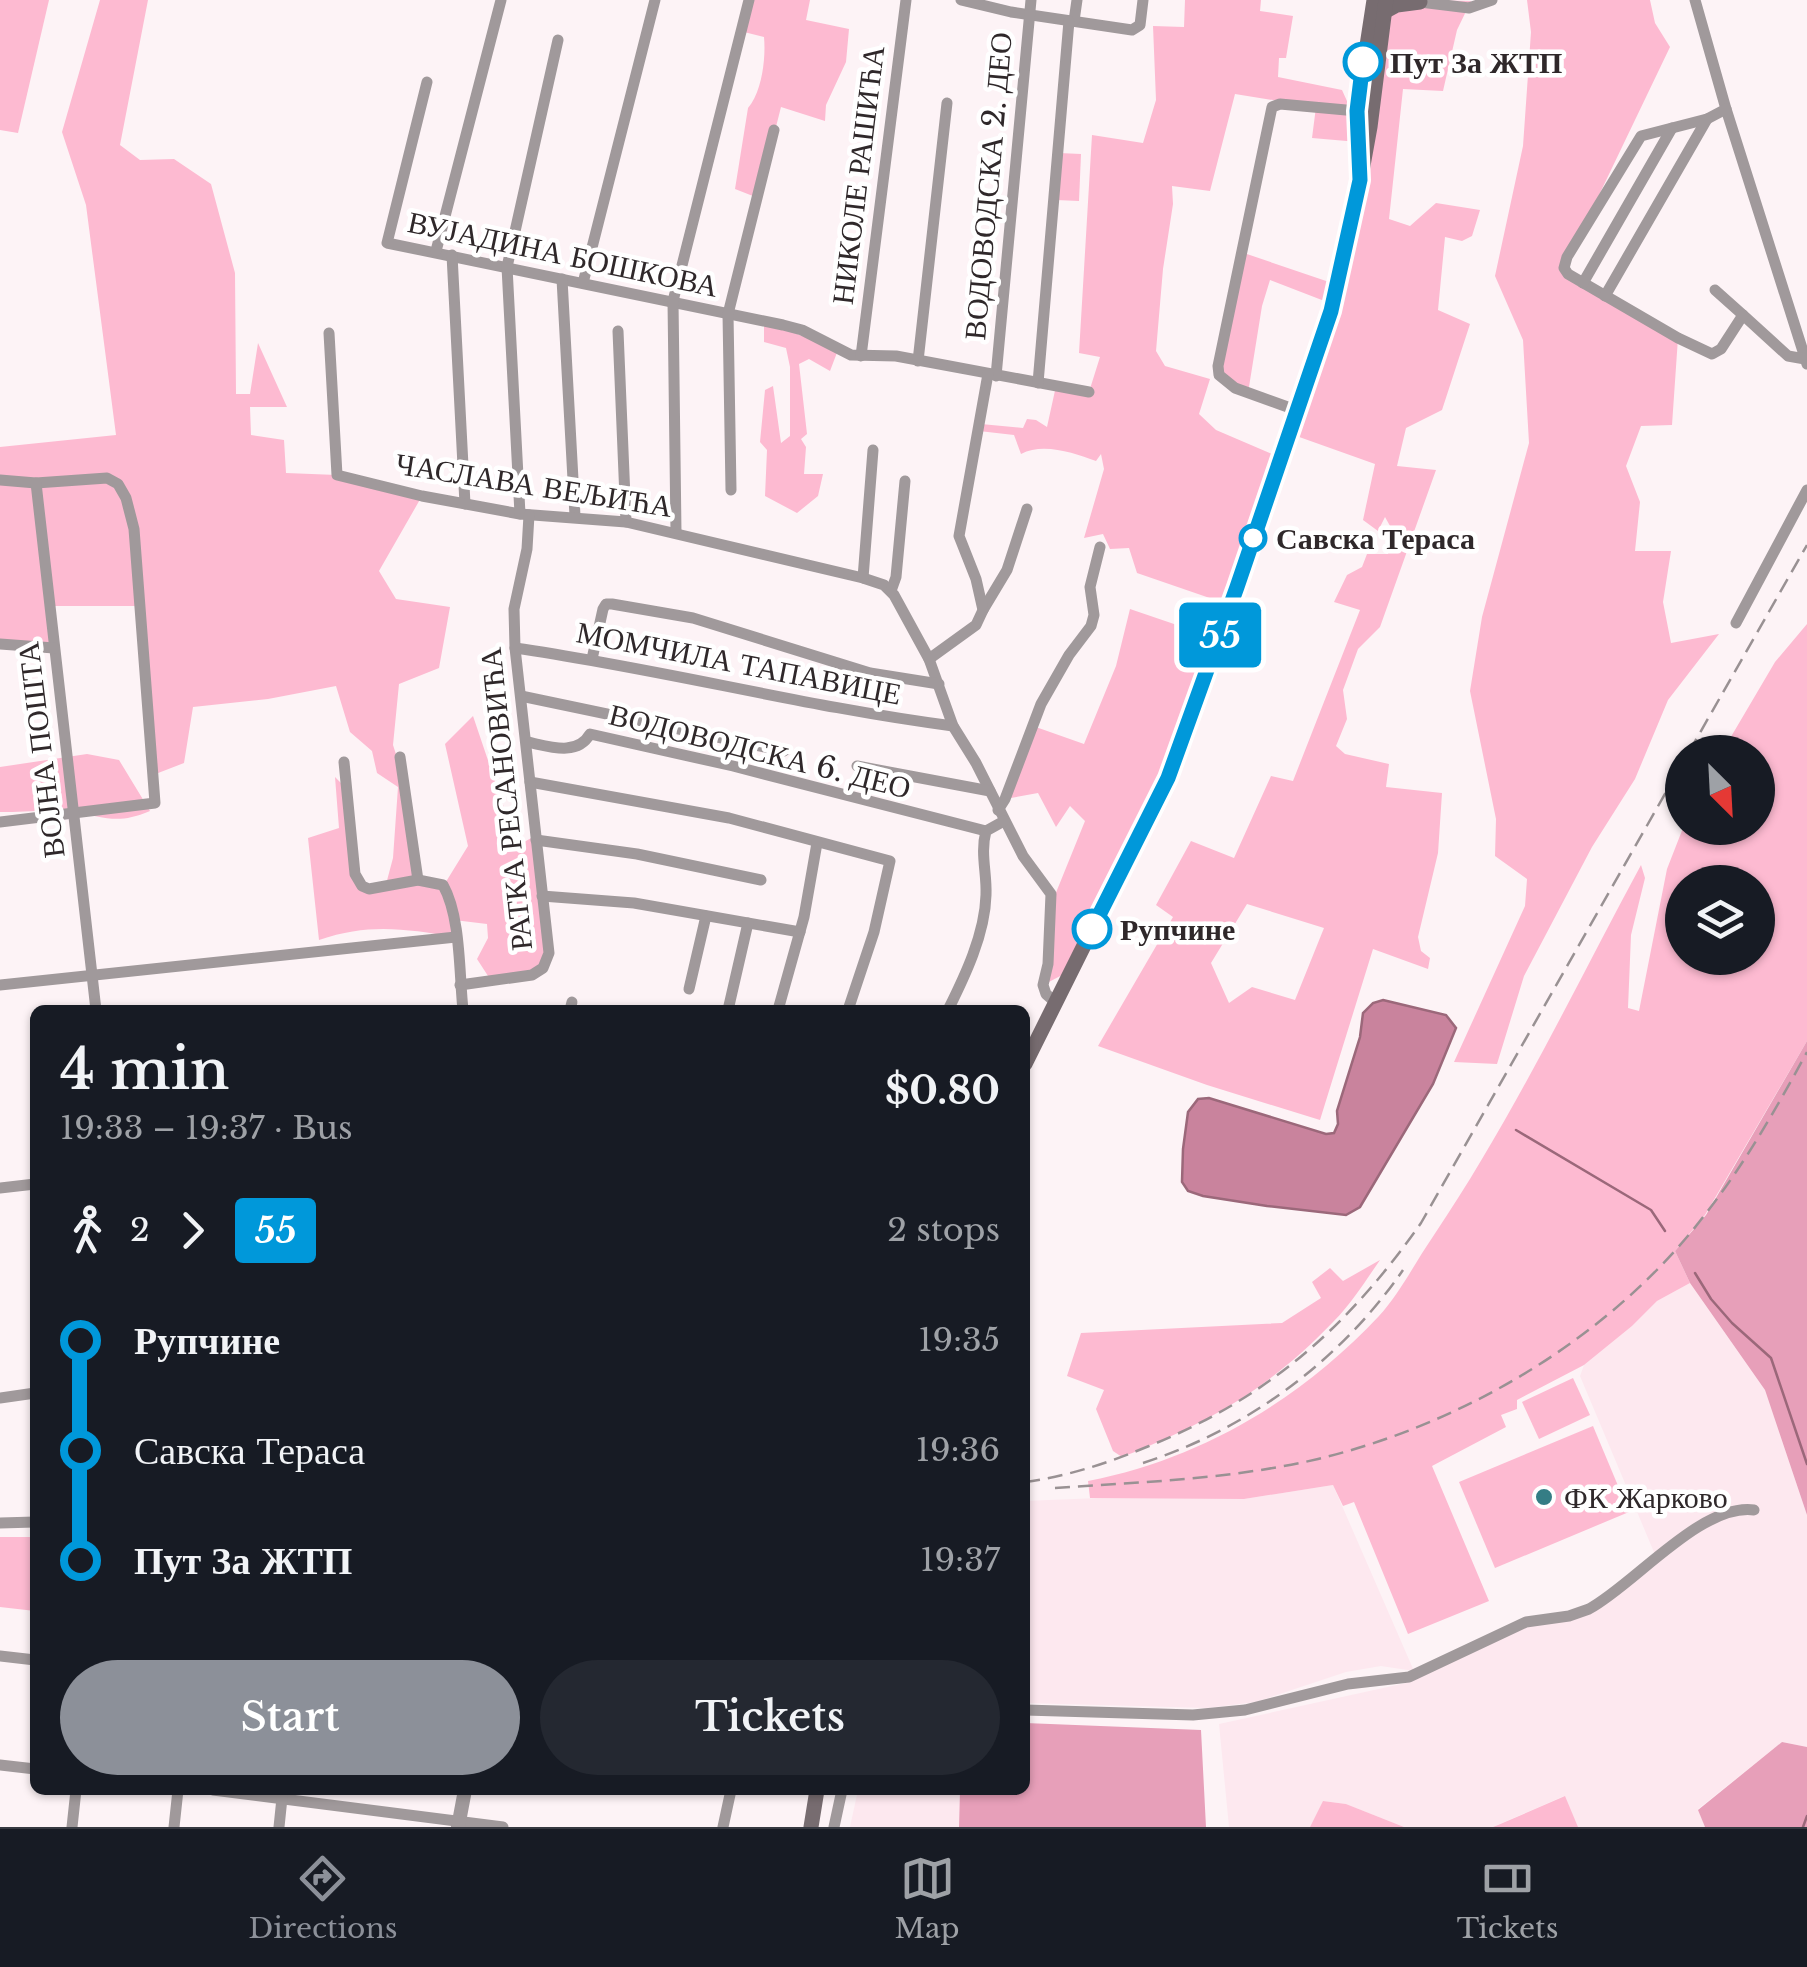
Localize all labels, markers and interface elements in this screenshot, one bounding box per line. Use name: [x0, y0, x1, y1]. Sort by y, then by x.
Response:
street label: ВОДОВОДСКА 2. ДЕО: [956, 31, 1020, 341]
street label: НИКОЛЕ РАШИЋА: [824, 43, 892, 306]
marker: Пут За ЖТП: [1344, 43, 1382, 81]
place label: Пут За ЖТП: [1390, 44, 1562, 81]
street label: ВУЈАДИНА БОШКОВА: [405, 203, 722, 305]
street label: ЧАСЛАВА ВЕЉИЋА: [393, 445, 675, 525]
place label: Савска Тераса: [1276, 520, 1475, 557]
marker: Савска Тераса: [1240, 525, 1266, 551]
line badge: 55: [1175, 602, 1265, 668]
street label: МОМЧИЛА ТАПАВИЦЕ: [573, 613, 905, 713]
text: 55: [1199, 614, 1241, 657]
street label: ВОЈНА ПОШТА: [9, 640, 73, 860]
street label: РАТКА РЕСАНОВИЋА: [472, 645, 540, 952]
street label: ВОДОВОДСКА 6. ДЕО: [605, 696, 915, 806]
north arrow: [1665, 735, 1775, 845]
map controls: [1665, 735, 1775, 975]
button: layers: [1665, 865, 1775, 975]
marker: Рупчине: [1073, 910, 1111, 948]
place label: Рупчине: [1120, 911, 1235, 948]
text: 4 min: [60, 1036, 229, 1104]
text: $0.80: [885, 1067, 1000, 1114]
text: 19:33 – 19:37 · Bus: [60, 1108, 353, 1148]
icon: walk: [60, 1203, 115, 1258]
icon: forward: [165, 1203, 220, 1258]
text: 55: [255, 1209, 296, 1252]
text: 2: [130, 1210, 150, 1250]
text: 2 stops: [887, 1210, 1000, 1250]
text: Рупчине: [134, 1317, 280, 1364]
text: 19:35: [918, 1320, 1000, 1360]
text: Савска Тераса: [134, 1427, 365, 1474]
text: 19:36: [916, 1430, 1000, 1470]
place label: ФК Жарково: [1564, 1479, 1728, 1516]
marker: ФК Жарково: [1533, 1486, 1555, 1508]
text: Пут За ЖТП: [134, 1537, 352, 1584]
text: 19:37: [920, 1540, 1000, 1580]
button: Start: [60, 1660, 520, 1775]
button: Tickets: [540, 1660, 1000, 1775]
tab: Directions: [249, 1851, 397, 1946]
tab: Map: [895, 1851, 960, 1946]
tab: Tickets: [1457, 1851, 1558, 1946]

